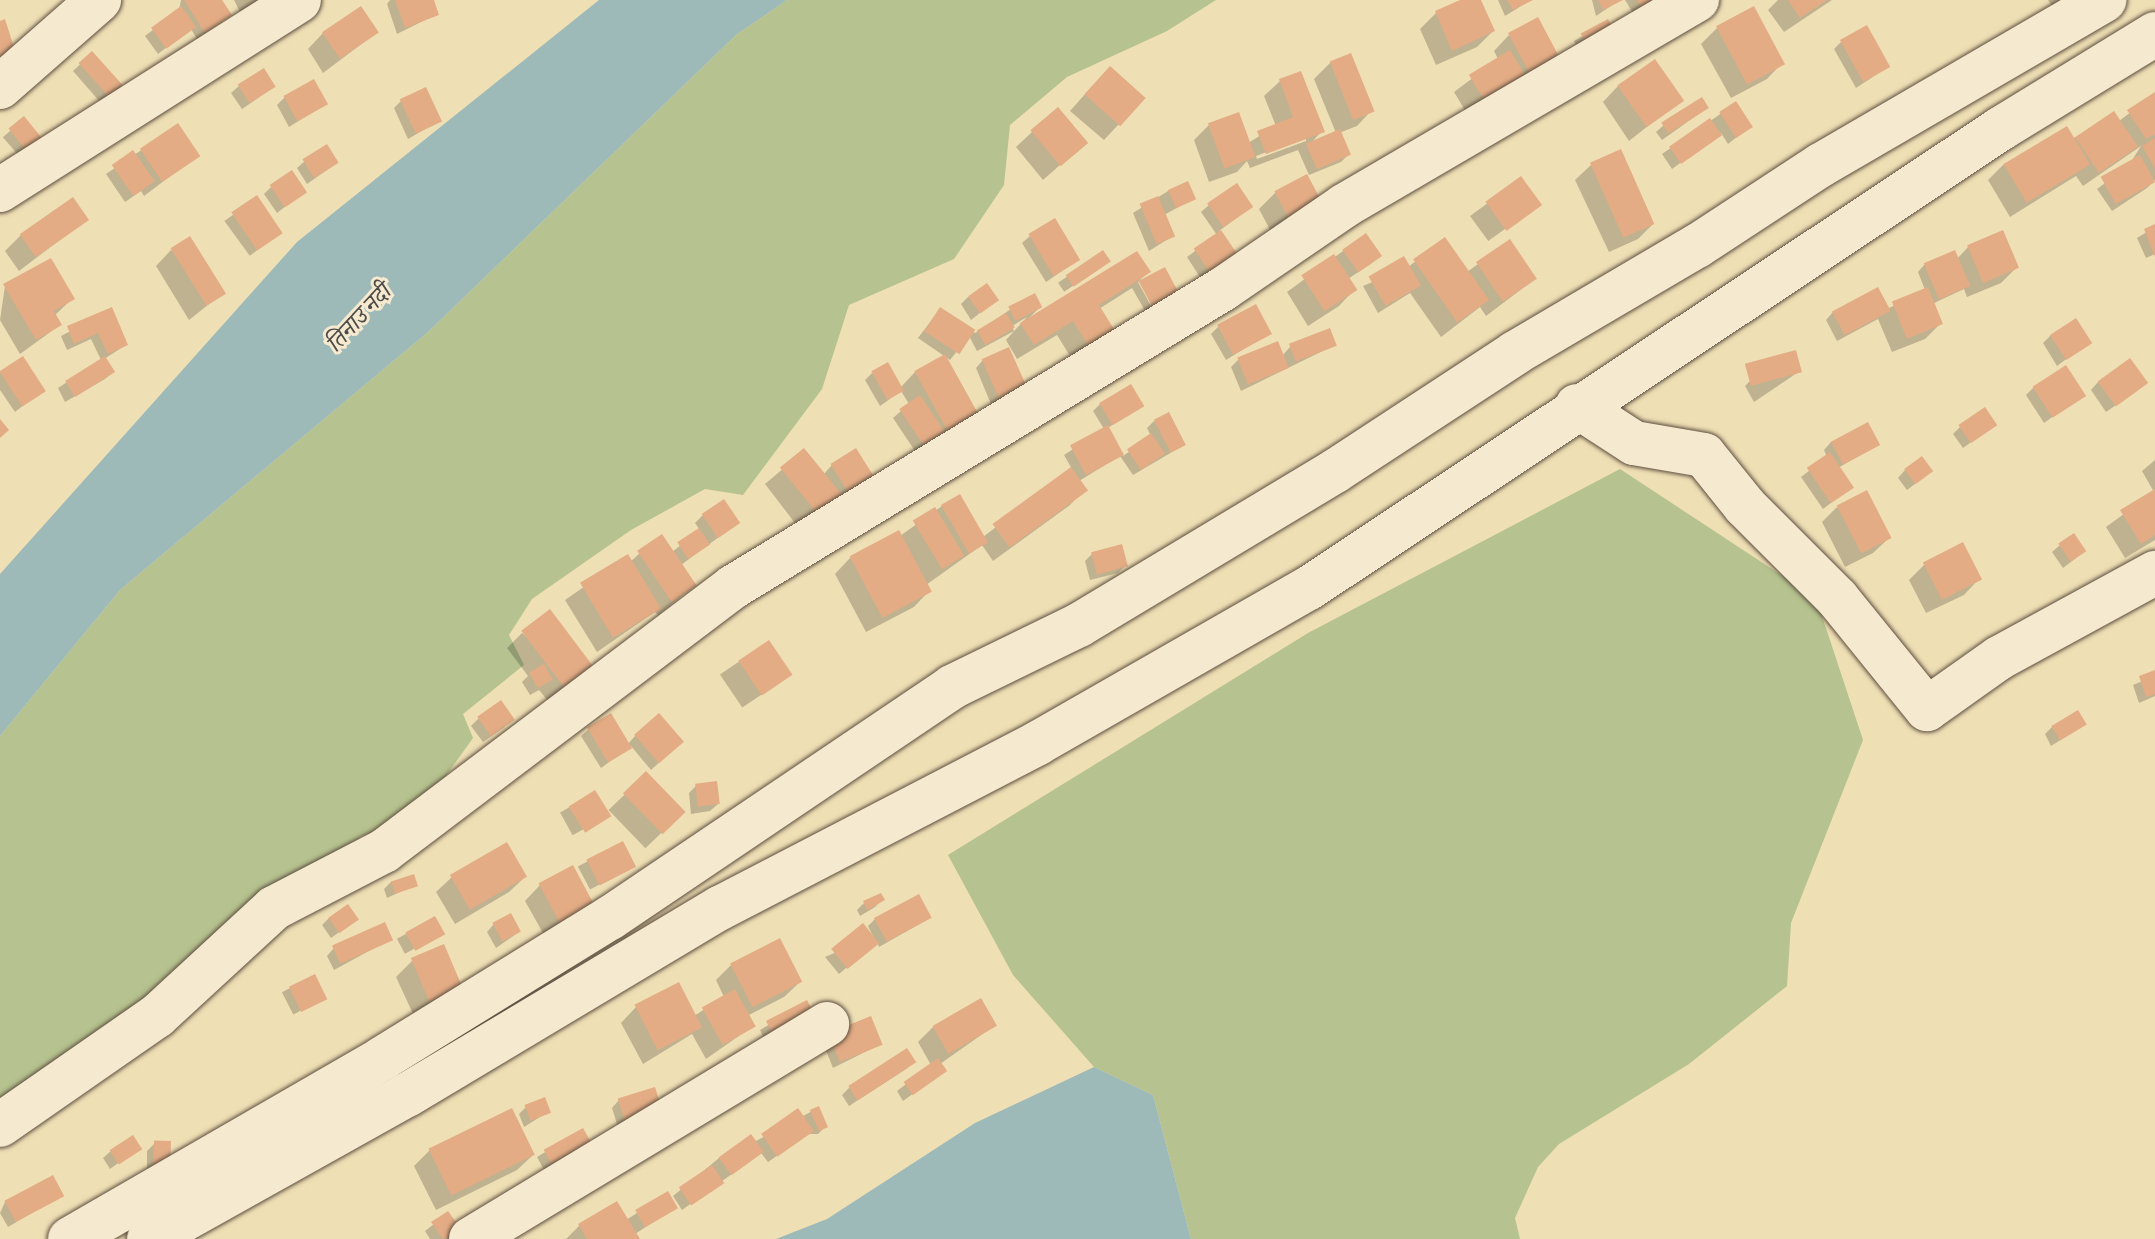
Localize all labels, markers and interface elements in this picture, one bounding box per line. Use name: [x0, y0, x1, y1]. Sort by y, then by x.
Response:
water label: तिनाउ नदी: [321, 280, 399, 360]

